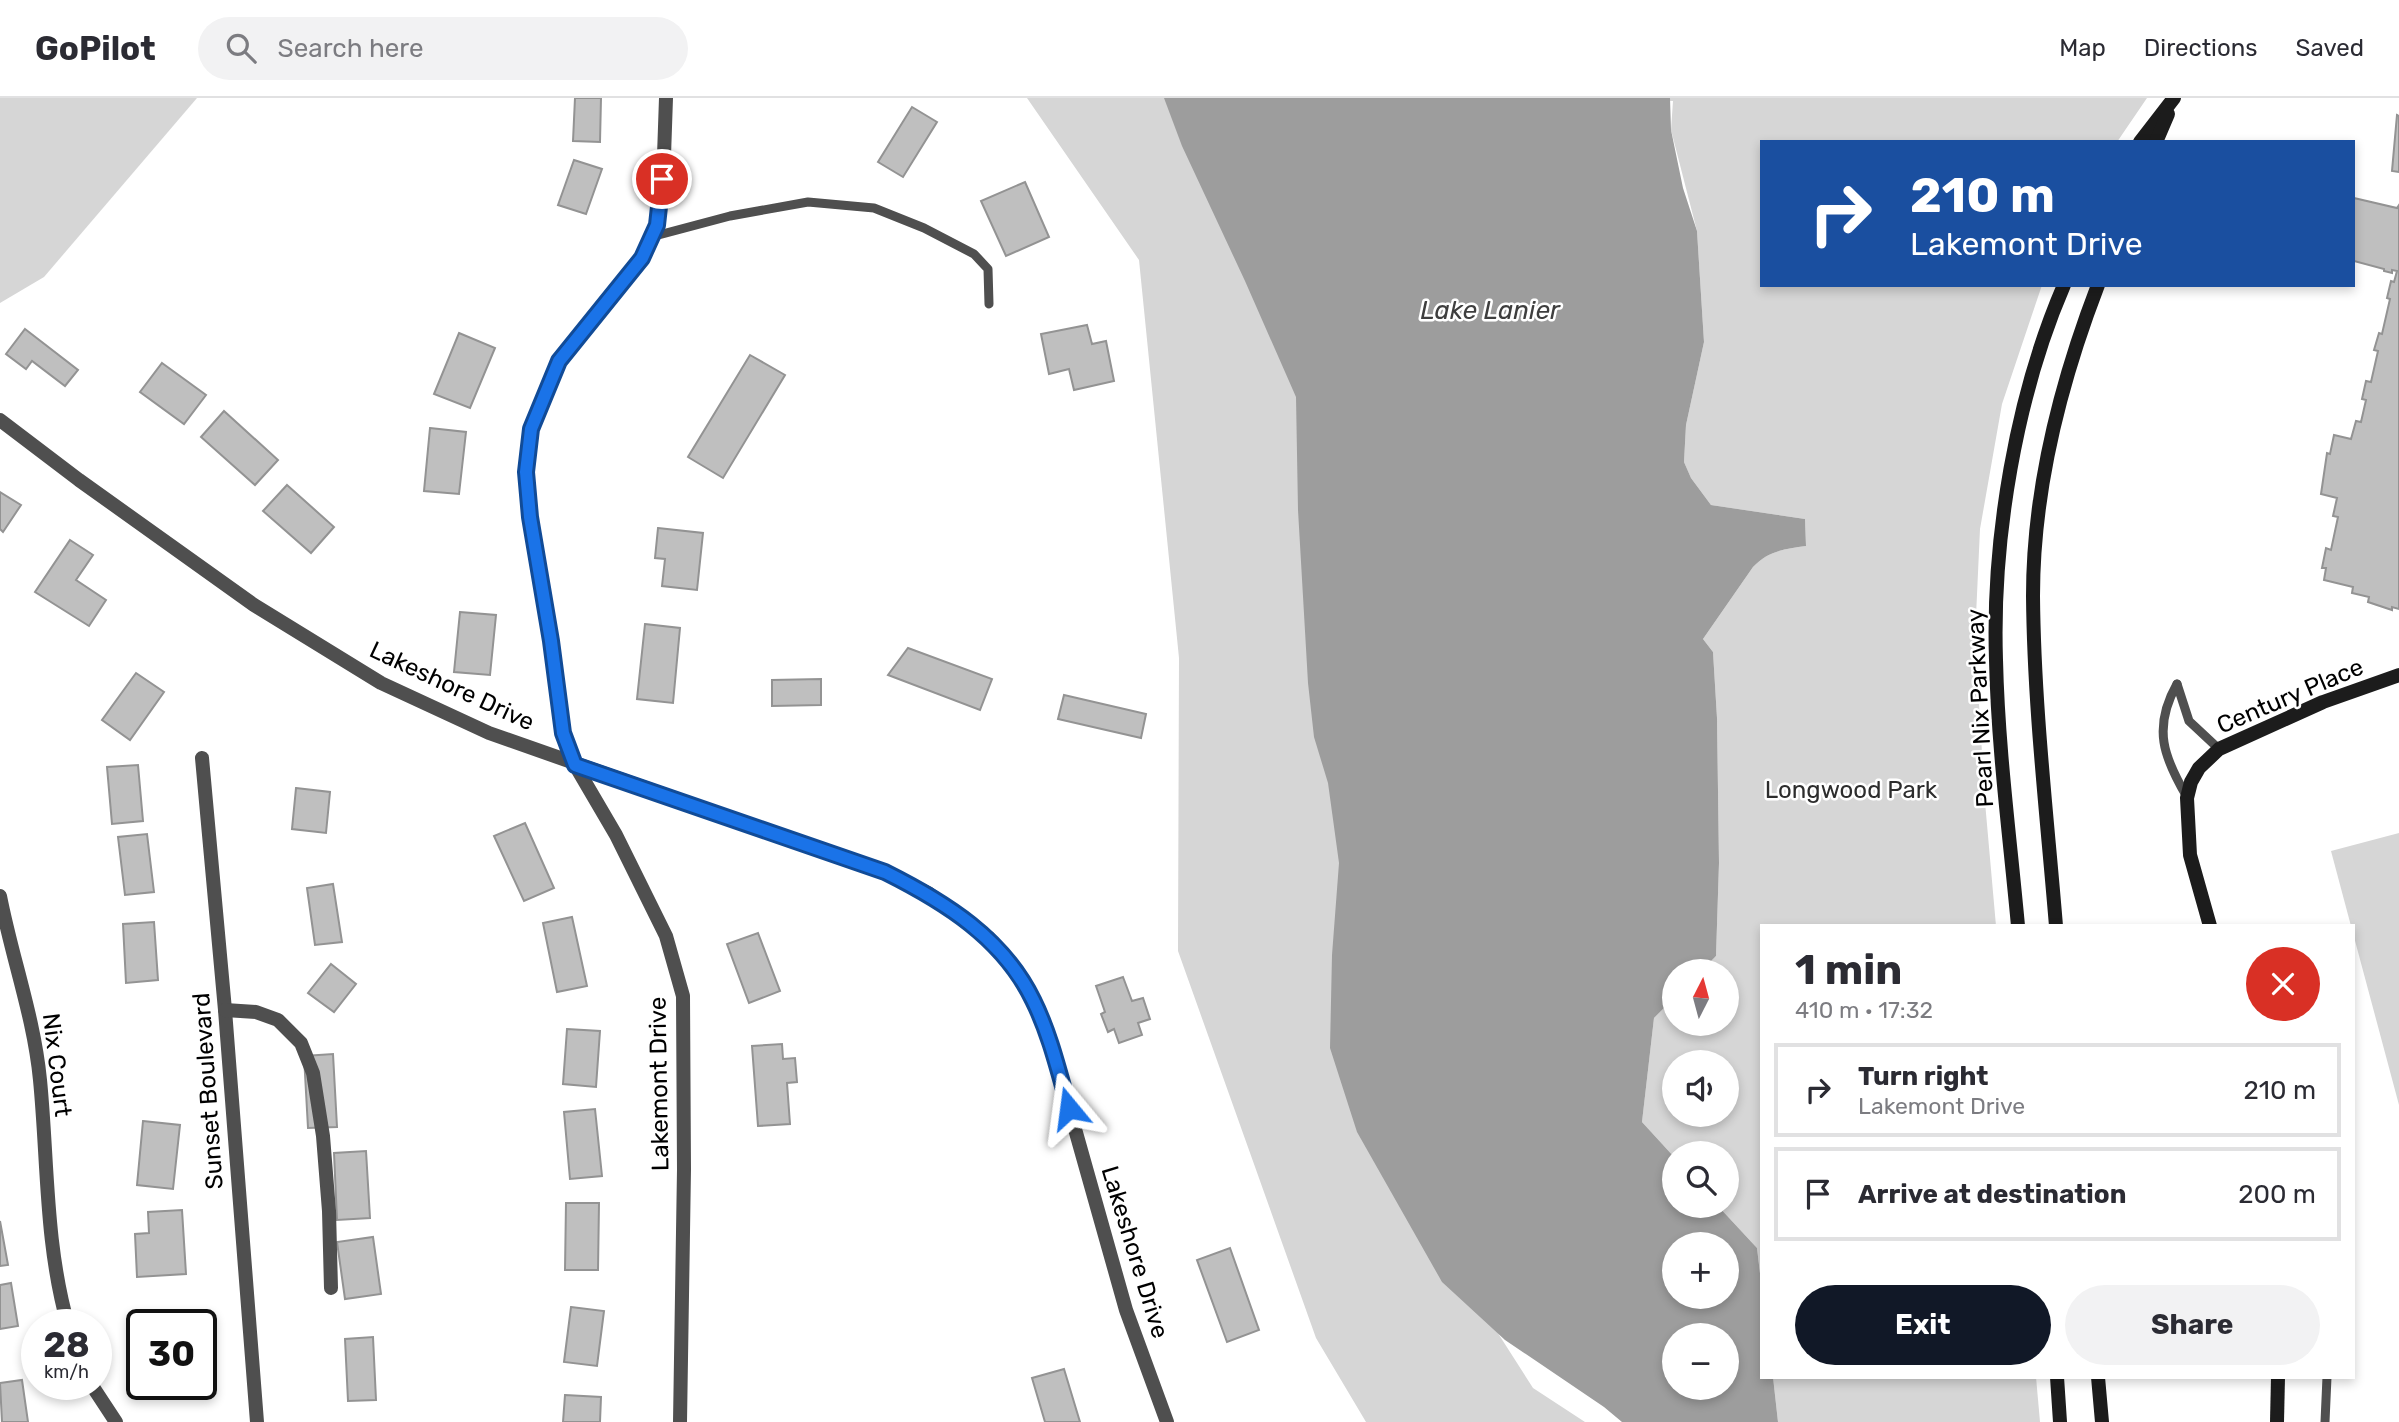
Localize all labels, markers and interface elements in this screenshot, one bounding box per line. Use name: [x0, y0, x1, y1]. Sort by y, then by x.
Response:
search box: [198, 17, 688, 80]
text: GoPilot: [35, 29, 156, 68]
icon: search: [222, 29, 260, 67]
text: Search here: [278, 33, 423, 64]
text: Map: [2059, 34, 2106, 62]
text: Directions: [2144, 34, 2257, 62]
text: Saved: [2295, 34, 2364, 62]
pin: [632, 149, 692, 209]
icon: arrive: [643, 160, 681, 198]
text: 210 m: [1910, 166, 2055, 224]
icon: right: [1795, 168, 1886, 259]
text: Lakemont Drive: [1910, 225, 2143, 263]
water label: Lake Lanier: [1420, 295, 1561, 326]
street label: Pearl Nix Parkway: [1961, 608, 1999, 808]
street label: Lakeshore Drive: [365, 636, 539, 736]
street label: Century Place: [2213, 653, 2367, 739]
park label: Longwood Park: [1765, 776, 1938, 804]
text: 1 min: [1795, 945, 1902, 995]
button: close: [2246, 947, 2320, 1021]
north arrow: [1662, 959, 1740, 1036]
map controls: [1662, 959, 1739, 1400]
street label: Sunset Boulevard: [187, 992, 229, 1190]
text: 410 m · 17:32: [1795, 996, 1933, 1024]
street label: Lakemont Drive: [643, 997, 675, 1171]
street label: Nix Court: [37, 1012, 77, 1118]
button: sound: [1662, 1050, 1739, 1127]
text: Turn right: [1858, 1061, 1988, 1092]
position arrow: [1032, 1071, 1106, 1145]
icon: right: [1799, 1071, 1837, 1109]
text: 210 m: [2244, 1075, 2316, 1106]
text: Lakemont Drive: [1858, 1092, 2025, 1120]
button: search: [1662, 1141, 1739, 1218]
street label: Lakeshore Drive: [1096, 1163, 1174, 1341]
icon: arrive: [1799, 1175, 1837, 1213]
text: Arrive at destination: [1858, 1179, 2126, 1210]
text: 200 m: [2238, 1179, 2316, 1210]
button: +: [1662, 1232, 1739, 1309]
button: Exit: [1795, 1285, 2051, 1365]
button: Share: [2065, 1285, 2320, 1365]
speed limit sign: 30: [126, 1309, 217, 1400]
button: −: [1662, 1323, 1739, 1400]
text: 28: [43, 1324, 90, 1366]
text: km/h: [44, 1361, 89, 1383]

